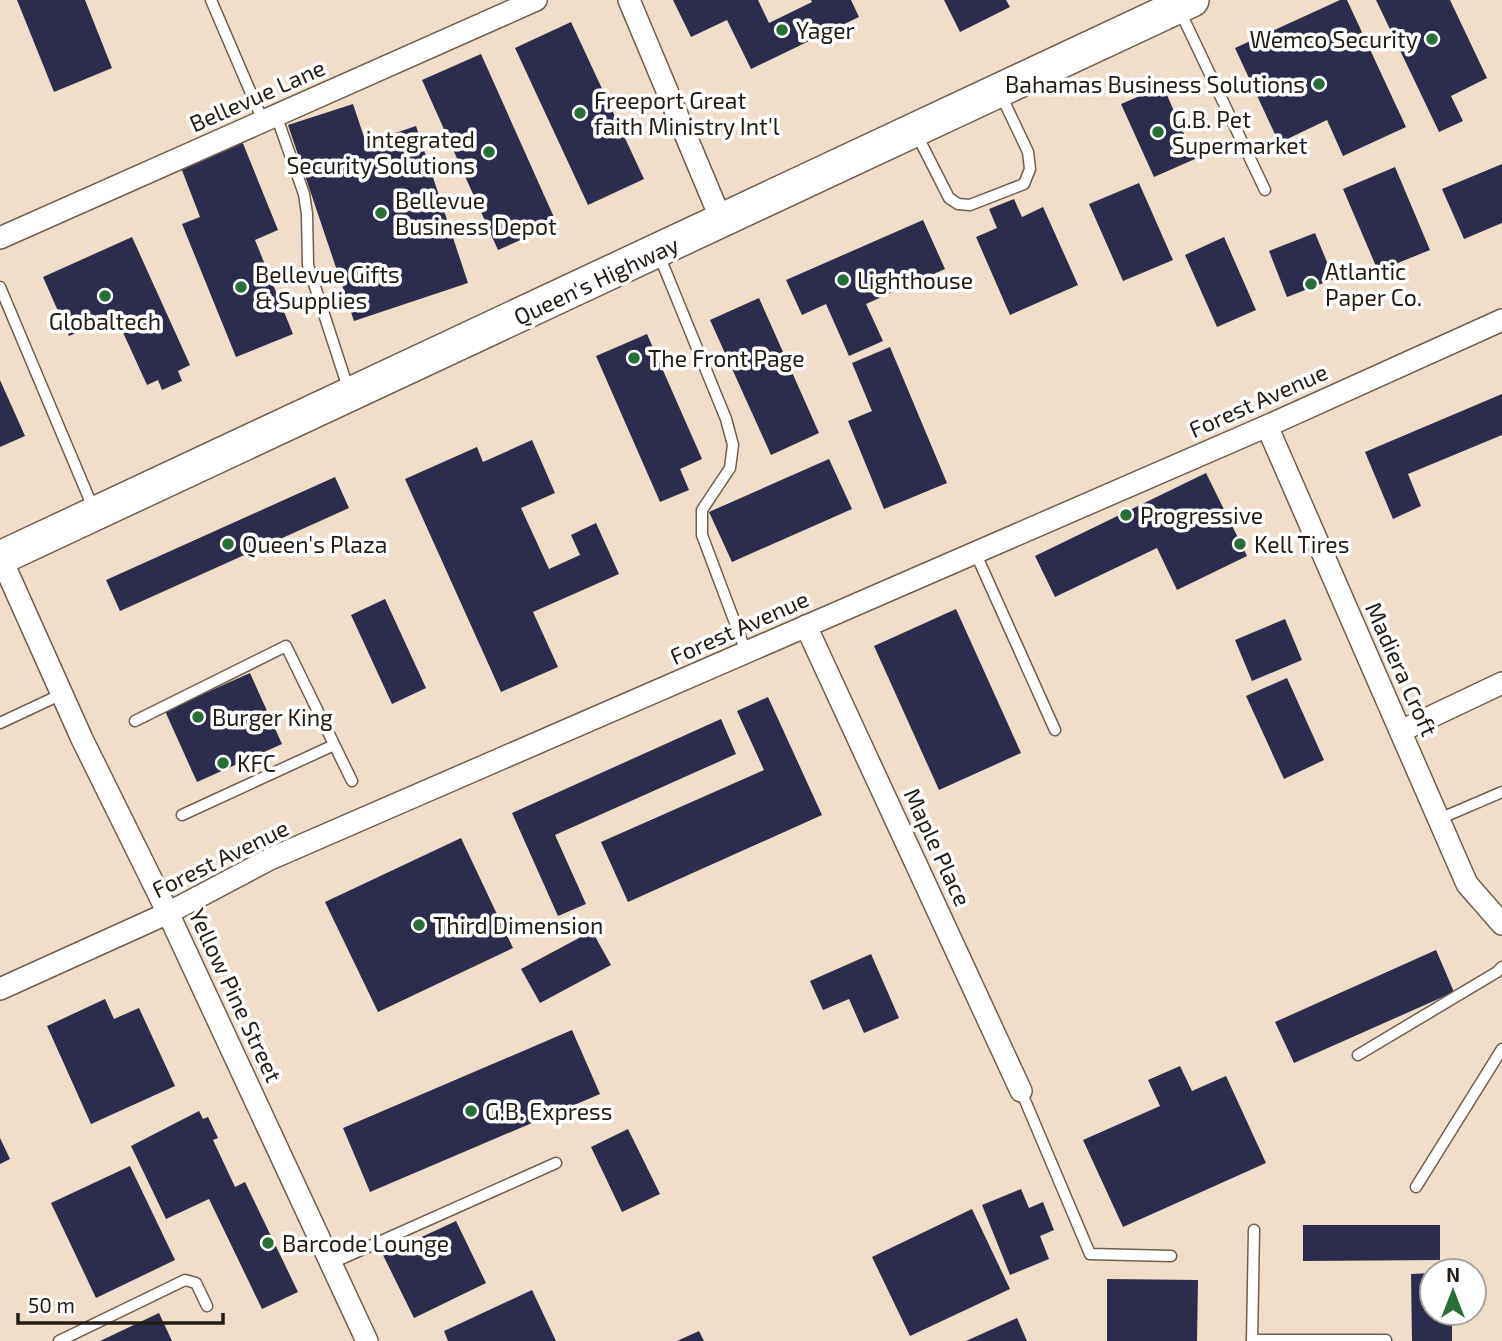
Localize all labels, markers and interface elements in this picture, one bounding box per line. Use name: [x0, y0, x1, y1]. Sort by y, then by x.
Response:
place label: Yager: [796, 16, 855, 44]
marker: Yager: [774, 22, 790, 38]
place label: Wemco Security: [1249, 25, 1418, 53]
marker: Wemco Security: [1424, 31, 1440, 47]
street label: Bellevue Lane: [185, 53, 329, 137]
place label: Bahamas Business Solutions: [1005, 70, 1305, 98]
marker: Bahamas Business Solutions: [1311, 76, 1327, 92]
place label: Freeport Great faith Ministry Int'l: [594, 86, 780, 140]
marker: Freeport Great faith Ministry Int'l: [572, 105, 588, 121]
place label: G.B. Pet Supermarket: [1172, 105, 1308, 159]
marker: G.B. Pet Supermarket: [1150, 124, 1166, 140]
place label: integrated Security Solutions: [286, 125, 475, 179]
marker: integrated Security Solutions: [481, 144, 497, 160]
place label: Bellevue Business Depot: [395, 186, 557, 240]
marker: Bellevue Business Depot: [373, 205, 389, 221]
street label: Queen's Highway: [509, 230, 683, 330]
place label: Atlantic Paper Co.: [1325, 257, 1422, 311]
place label: Bellevue Gifts & Supplies: [255, 260, 400, 314]
place label: Lighthouse: [857, 266, 973, 294]
marker: Lighthouse: [835, 272, 851, 288]
marker: Atlantic Paper Co.: [1303, 276, 1319, 292]
marker: Bellevue Gifts & Supplies: [233, 279, 249, 295]
marker: Globaltech: [97, 288, 113, 304]
place label: Globaltech: [49, 307, 161, 335]
place label: The Front Page: [648, 344, 805, 372]
marker: The Front Page: [626, 350, 642, 366]
street label: Forest Avenue: [1184, 357, 1332, 443]
place label: Progressive: [1140, 501, 1263, 529]
marker: Progressive: [1118, 507, 1134, 523]
place label: Queen's Plaza: [242, 530, 387, 558]
place label: Kell Tires: [1254, 530, 1349, 558]
marker: Queen's Plaza: [220, 536, 236, 552]
marker: Kell Tires: [1232, 536, 1248, 552]
street label: Forest Avenue: [665, 584, 813, 670]
street label: Madiera Croft: [1360, 598, 1444, 740]
place label: Burger King: [212, 703, 333, 731]
marker: Burger King: [190, 709, 206, 725]
place label: KFC: [237, 749, 276, 777]
marker: KFC: [215, 755, 231, 771]
street label: Maple Place: [898, 784, 978, 910]
street label: Forest Avenue: [147, 813, 293, 903]
street label: Yellow Pine Street: [184, 904, 289, 1086]
place label: Third Dimension: [433, 911, 603, 939]
marker: Third Dimension: [411, 917, 427, 933]
place label: G.B. Express: [485, 1097, 612, 1125]
marker: G.B. Express: [463, 1103, 479, 1119]
place label: Barcode Lounge: [282, 1229, 449, 1257]
marker: Barcode Lounge: [260, 1235, 276, 1251]
north arrow: [1418, 1257, 1488, 1327]
text: N: [1446, 1263, 1460, 1286]
scale bar: [18, 1282, 222, 1326]
text: 50 m: [28, 1292, 75, 1317]

